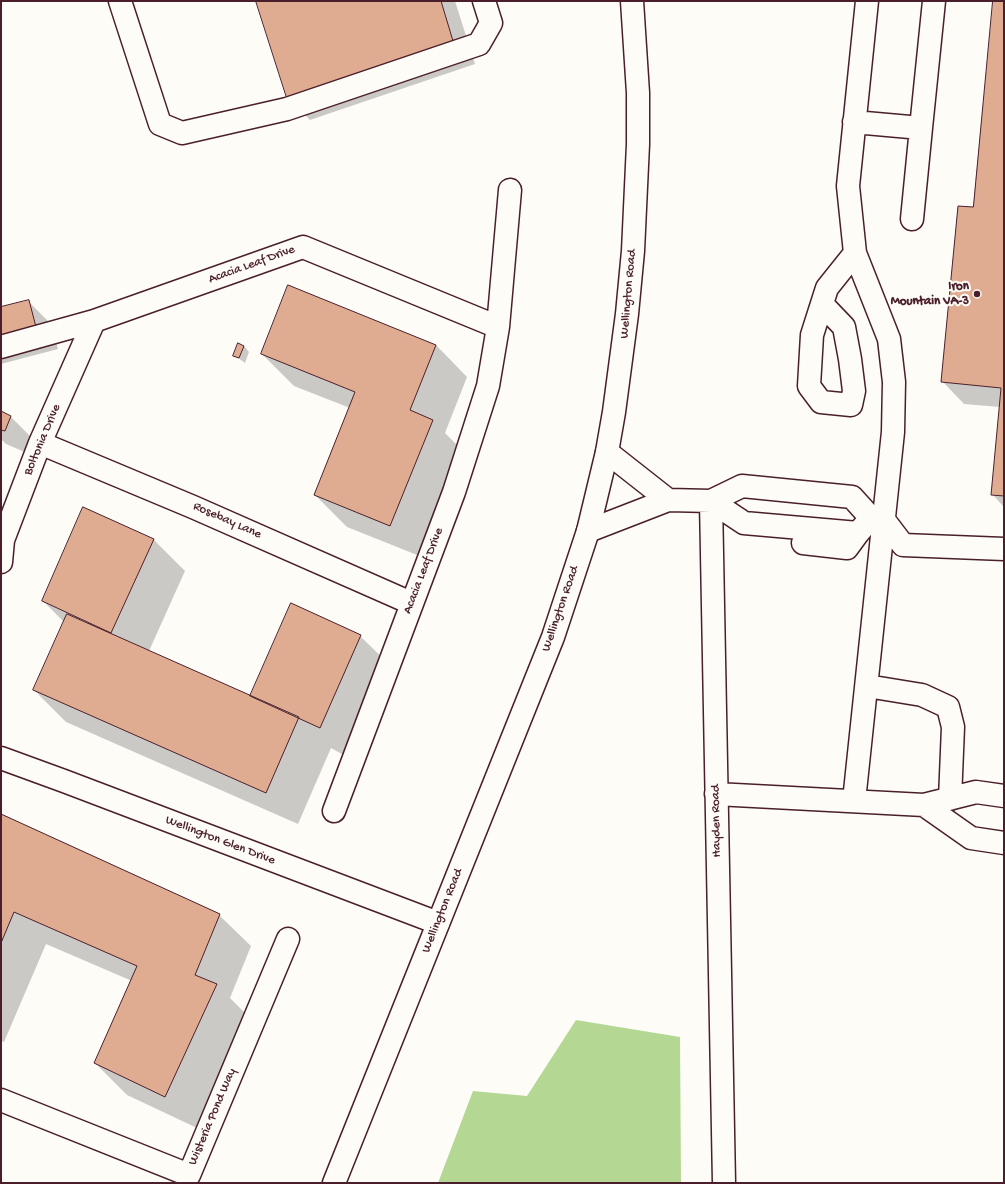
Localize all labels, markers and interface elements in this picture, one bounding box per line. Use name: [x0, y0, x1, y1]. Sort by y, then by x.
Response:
street label: Acacia Leaf Drive: [207, 242, 297, 288]
street label: Wellington Road: [617, 249, 641, 339]
place label: Iron Mountain VA-3: [891, 279, 969, 310]
marker: Iron Mountain VA-3: [972, 289, 982, 299]
street label: Boltonia Drive: [21, 402, 65, 478]
street label: Rosebay Lane: [190, 499, 264, 543]
street label: Acacia Leaf Drive: [400, 526, 448, 616]
street label: Wellington Road: [539, 564, 583, 654]
street label: Hayden Road: [709, 784, 725, 858]
street label: Wellington Glen Drive: [163, 813, 277, 869]
street label: Wellington Road: [419, 867, 467, 955]
street label: Wisteria Pond Way: [186, 1066, 240, 1168]

